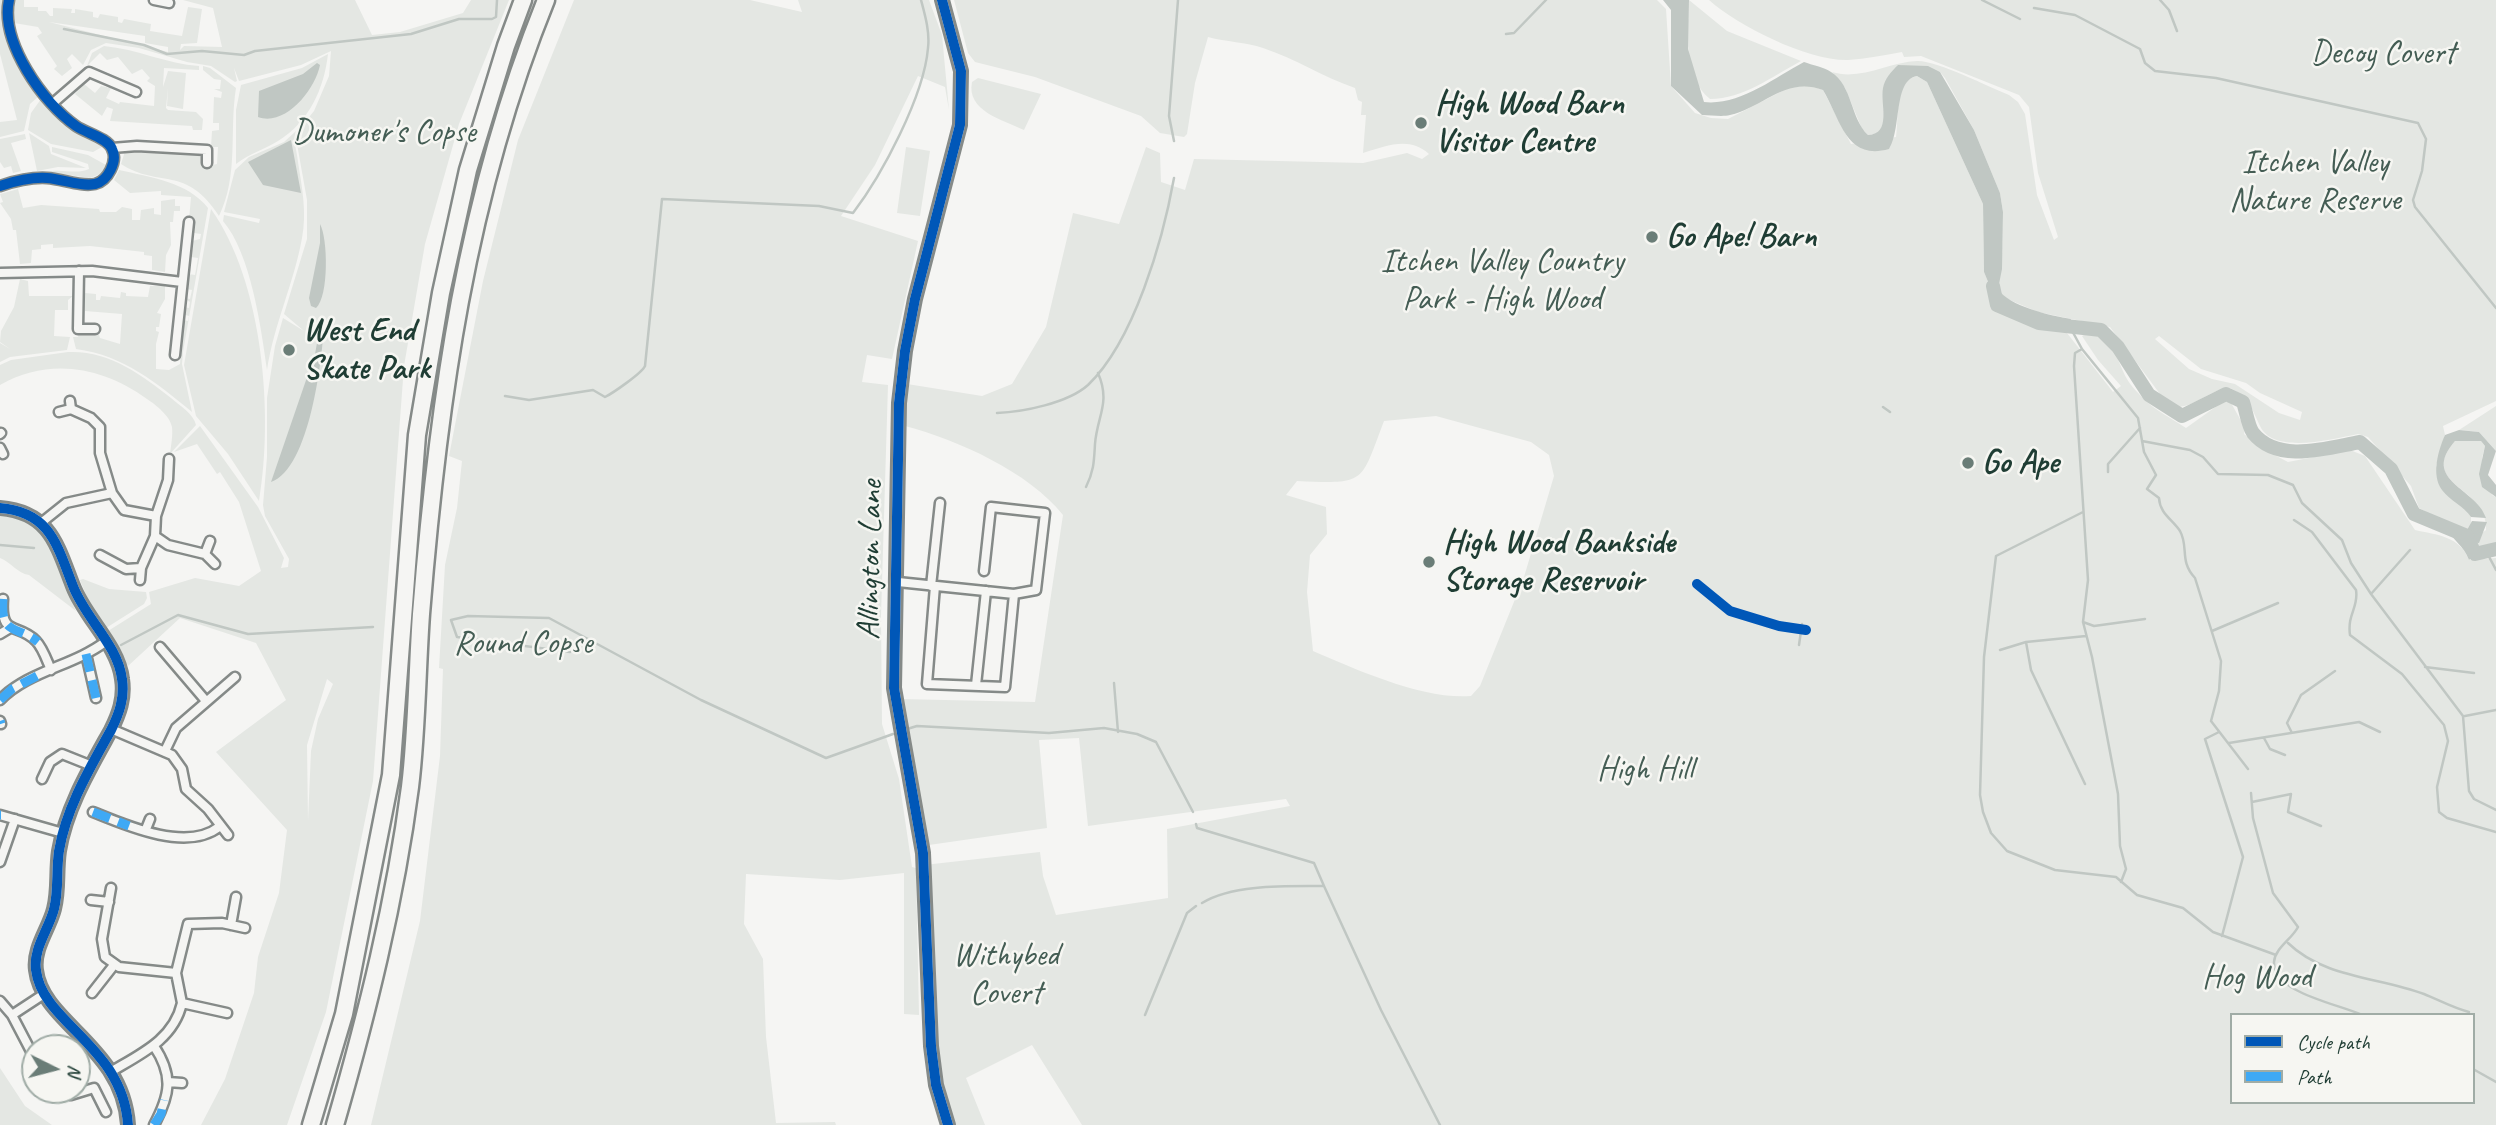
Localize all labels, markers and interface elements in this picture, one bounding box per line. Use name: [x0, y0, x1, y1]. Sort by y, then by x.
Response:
park label: Decoy Covert: [2311, 34, 2455, 74]
place label: High Wood Barn Visitor Centre: [1435, 84, 1624, 162]
park label: Dumoner's Copse: [292, 113, 476, 153]
marker: High Wood Barn Visitor Centre: [1413, 115, 1429, 131]
park label: Itchen Valley Nature Reserve: [2229, 143, 2401, 221]
place label: Go Ape! Barn: [1666, 217, 1817, 257]
marker: Go Ape! Barn: [1644, 229, 1660, 245]
park label: Itchen Valley Country Park - High Wood: [1381, 242, 1623, 320]
place label: West End Skate Park: [303, 311, 430, 389]
marker: West End Skate Park: [281, 342, 297, 358]
place label: Go Ape: [1982, 443, 2059, 483]
marker: Go Ape: [1960, 455, 1976, 471]
street label: Allington Lane: [850, 480, 892, 640]
place label: High Wood Bankside Storage Reservoir: [1443, 523, 1675, 601]
marker: High Wood Bankside Storage Reservoir: [1421, 554, 1437, 570]
park label: Round Copse: [454, 624, 592, 664]
park label: High Hill: [1597, 750, 1693, 790]
park label: Withybed Covert: [953, 936, 1059, 1014]
park label: Hog Wood: [2202, 958, 2312, 998]
legend: [2230, 1013, 2475, 1104]
text: Cycle path: [2297, 1029, 2370, 1055]
north arrow: [21, 1034, 91, 1104]
text: N: [62, 1064, 87, 1078]
text: Path: [2297, 1064, 2332, 1090]

